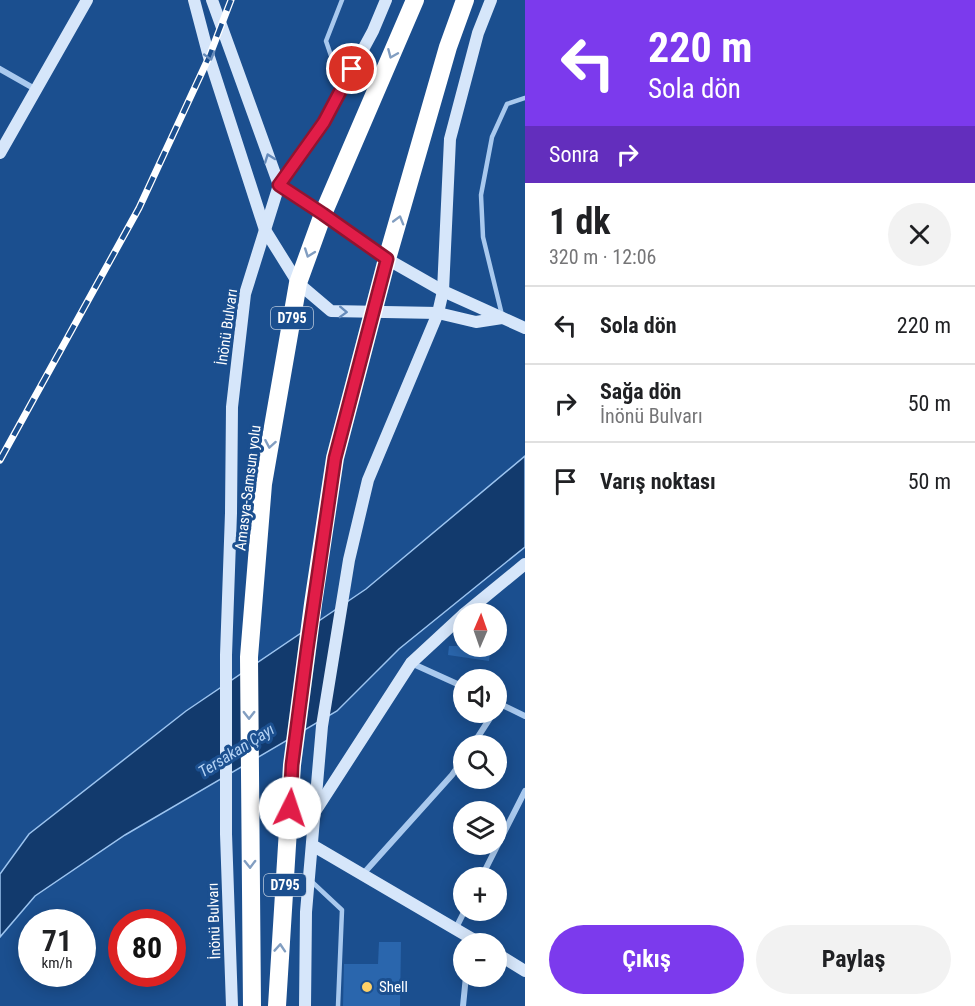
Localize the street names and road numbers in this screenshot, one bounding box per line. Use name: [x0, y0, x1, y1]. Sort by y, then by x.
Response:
street label: İnönü Bulvarı: [213, 288, 241, 366]
road number: D795: [271, 307, 313, 329]
street label: Amasya-Samsun yolu: [231, 424, 265, 552]
road number: D795: [264, 874, 306, 896]
street label: İnönü Bulvarı: [204, 882, 224, 960]

